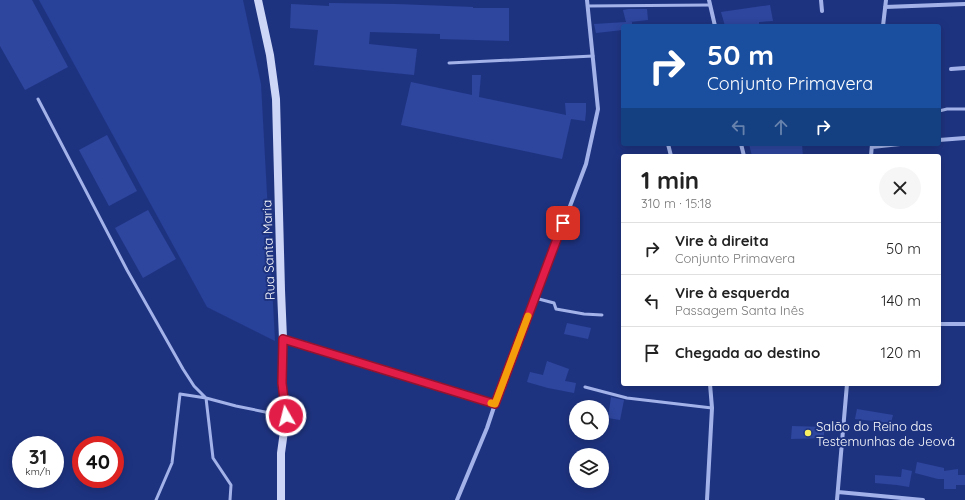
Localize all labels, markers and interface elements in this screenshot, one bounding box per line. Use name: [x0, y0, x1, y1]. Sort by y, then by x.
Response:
text: 50 m: [707, 37, 774, 72]
icon: right: [641, 40, 693, 92]
text: Conjunto Primavera: [707, 72, 873, 95]
icon: left: [728, 116, 750, 138]
icon: ahead: [770, 116, 792, 138]
icon: right: [812, 116, 834, 138]
text: 1 min: [641, 165, 699, 195]
button: close: [879, 167, 921, 209]
text: 310 m · 15:18: [641, 195, 712, 211]
street label: Rua Santa Maria: [258, 200, 278, 300]
pin: [546, 206, 580, 240]
icon: arrive: [552, 212, 574, 234]
text: Vire à direita: [675, 231, 769, 250]
icon: right: [641, 238, 663, 260]
text: 50 m: [886, 239, 921, 258]
text: Conjunto Primavera: [675, 250, 795, 266]
text: Vire à esquerda: [675, 283, 790, 302]
icon: left: [641, 290, 663, 312]
text: 140 m: [881, 291, 921, 310]
text: Passagem Santa Inês: [675, 302, 804, 318]
icon: arrive: [641, 342, 663, 364]
text: Chegada ao destino: [675, 343, 820, 362]
text: 120 m: [880, 343, 921, 362]
position arrow: [265, 395, 307, 437]
map controls: [569, 400, 609, 488]
button: search: [569, 400, 609, 440]
place label: Salão do Reino das Testemunhas de Jeová: [816, 418, 955, 449]
marker: Salão do Reino das Testemunhas de Jeová: [803, 428, 813, 438]
speed limit sign: 40: [72, 436, 124, 488]
text: 31: [29, 444, 47, 469]
button: layers: [569, 448, 609, 488]
text: km/h: [25, 465, 51, 478]

